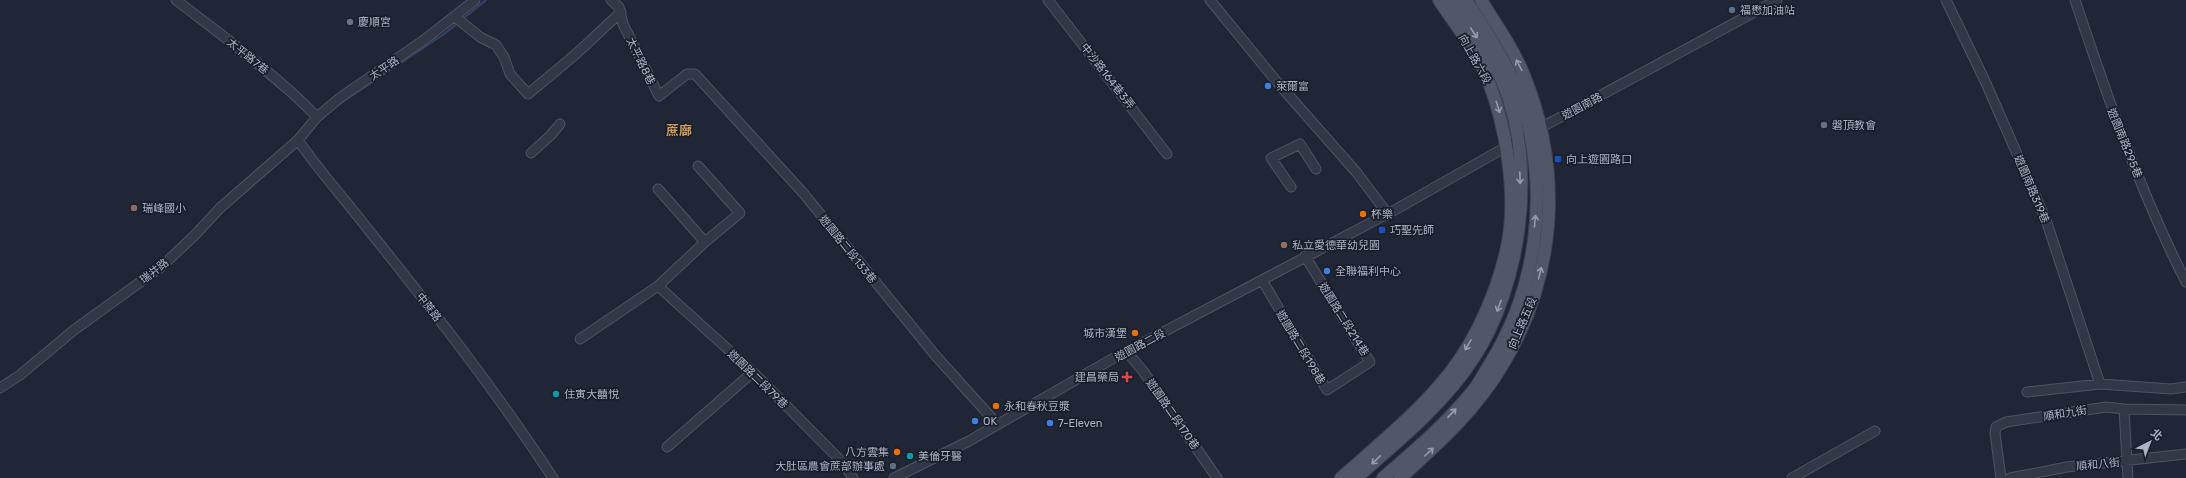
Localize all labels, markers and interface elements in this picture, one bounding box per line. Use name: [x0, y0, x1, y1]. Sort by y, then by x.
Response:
place label: 福懋加油站: [1740, 4, 1795, 17]
marker: 福懋加油站: [1727, 5, 1737, 15]
place label: 慶順宮: [358, 16, 391, 29]
marker: 慶順宮: [345, 17, 355, 27]
one-way arrow: [1470, 27, 1478, 39]
street label: 向上路六段: [1456, 32, 1494, 86]
street label: 太平路8巷: [624, 35, 658, 87]
street label: 太平路7巷: [224, 36, 271, 77]
street label: 中沙路164巷3弄: [1078, 41, 1137, 112]
street label: 太平路: [367, 54, 402, 83]
one-way arrow: [1515, 59, 1522, 71]
place label: 萊爾富: [1276, 80, 1309, 93]
marker: 萊爾富: [1263, 81, 1273, 91]
street label: 遊園南路: [1560, 90, 1605, 123]
one-way arrow: [1495, 101, 1502, 114]
street label: 遊園南路295巷: [2105, 106, 2145, 180]
place label: 磐頂教會: [1832, 119, 1876, 132]
marker: 磐頂教會: [1819, 120, 1829, 130]
district label: 蔗廍: [666, 123, 692, 138]
place label: 向上遊園路口: [1566, 153, 1632, 166]
street label: 遊園南路319巷: [2011, 153, 2052, 225]
marker: 向上遊園路口: [1553, 154, 1563, 164]
one-way arrow: [1517, 171, 1524, 184]
place label: 瑞峰國小: [142, 202, 186, 215]
marker: 瑞峰國小: [129, 203, 139, 213]
place label: 杯樂: [1371, 208, 1393, 221]
marker: 杯樂: [1358, 209, 1368, 219]
street label: 遊園路二段133巷: [816, 213, 879, 286]
one-way arrow: [1532, 215, 1539, 228]
place label: 巧聖先師: [1390, 224, 1434, 237]
marker: 巧聖先師: [1377, 225, 1387, 235]
place label: 私立愛德華幼兒園: [1292, 239, 1380, 252]
marker: 私立愛德華幼兒園: [1279, 240, 1289, 250]
street label: 瑞井路: [137, 256, 171, 287]
place label: 全聯福利中心: [1335, 265, 1401, 278]
marker: 全聯福利中心: [1322, 266, 1332, 276]
one-way arrow: [1536, 267, 1544, 280]
street label: 遊園路二段214巷: [1316, 280, 1371, 358]
street label: 中蔗路: [413, 290, 444, 324]
street label: 向上路五段: [1506, 295, 1539, 351]
one-way arrow: [1495, 299, 1503, 311]
street label: 遊園路二段198巷: [1273, 308, 1328, 387]
place label: 城市漢堡: [1083, 327, 1127, 340]
street label: 遊園路二段: [1113, 327, 1168, 364]
marker: 城市漢堡: [1130, 328, 1140, 338]
one-way arrow: [1464, 339, 1472, 351]
street label: 遊園路二段79巷: [725, 348, 790, 411]
place label: 建昌藥局: [1075, 371, 1119, 384]
marker: 建昌藥局: [1122, 372, 1132, 382]
street label: 遊園路二段170巷: [1143, 376, 1202, 452]
place label: 住寅大囍悅: [564, 388, 619, 401]
marker: 住寅大囍悅: [551, 389, 561, 399]
place label: 永和春秋豆漿: [1004, 400, 1070, 413]
marker: 永和春秋豆漿: [991, 401, 1001, 411]
street label: 順和九街: [2042, 404, 2088, 423]
one-way arrow: [1448, 408, 1457, 418]
place label: OK: [983, 415, 997, 428]
marker: OK: [970, 416, 980, 426]
place label: 7-Eleven: [1058, 417, 1103, 430]
marker: 7-Eleven: [1045, 418, 1055, 428]
north arrow: [2130, 422, 2170, 462]
text: 北: [2148, 426, 2165, 443]
place label: 八方雲集: [845, 446, 889, 459]
marker: 八方雲集: [892, 447, 902, 457]
one-way arrow: [1424, 447, 1434, 457]
place label: 美倫牙醫: [918, 450, 962, 463]
marker: 美倫牙醫: [905, 451, 915, 461]
one-way arrow: [1371, 455, 1381, 465]
street label: 順和八街: [2076, 456, 2121, 473]
place label: 大肚區農會蔗部辦事處: [775, 460, 885, 473]
marker: 大肚區農會蔗部辦事處: [888, 461, 898, 471]

